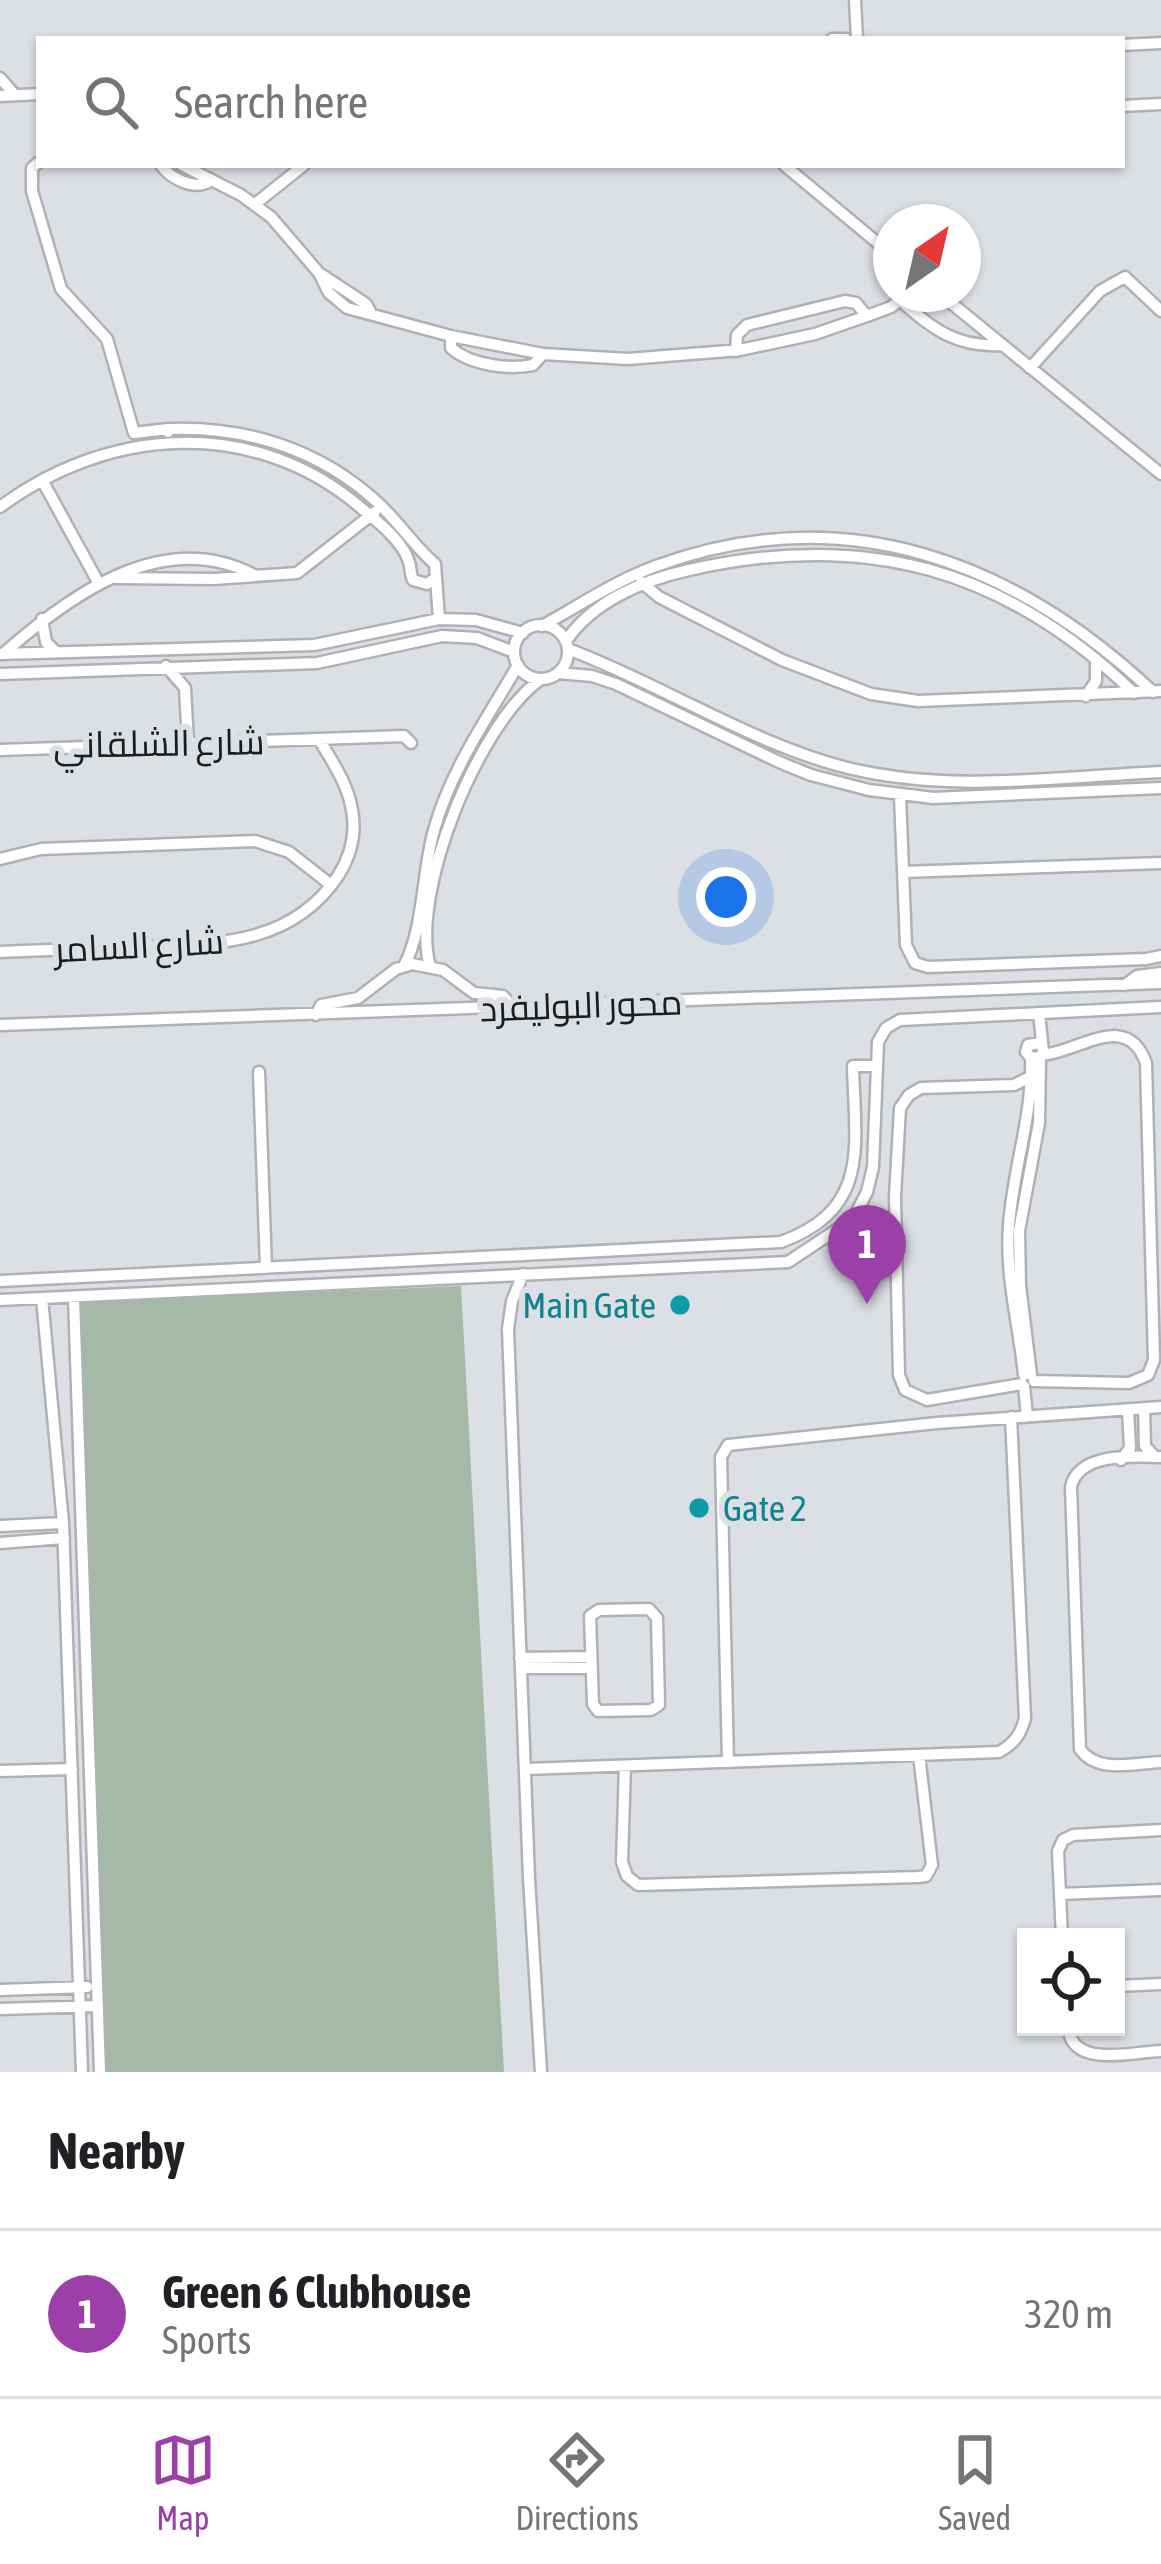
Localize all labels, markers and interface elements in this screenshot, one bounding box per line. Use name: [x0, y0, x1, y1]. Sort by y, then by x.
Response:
search box: [36, 36, 1125, 168]
icon: search: [78, 69, 144, 135]
text: Search here: [174, 76, 368, 128]
north arrow: [873, 204, 981, 312]
street label: شارع الشلقاني: [53, 720, 265, 774]
your location: [696, 867, 756, 927]
street label: شارع السامر: [51, 920, 225, 975]
street label: محور البوليفرد: [479, 980, 683, 1030]
pin: 1: [828, 1205, 906, 1304]
place label: Main Gate: [522, 1284, 656, 1326]
marker: Main Gate: [667, 1292, 693, 1318]
place label: Gate 2: [723, 1487, 807, 1529]
marker: Gate 2: [686, 1495, 712, 1521]
map controls: [1017, 1928, 1125, 2036]
button: locate: [1017, 1928, 1125, 2036]
text: Nearby: [48, 2121, 185, 2180]
text: Green 6 Clubhouse: [162, 2266, 471, 2318]
text: 1: [78, 2292, 96, 2336]
text: 320 m: [1025, 2292, 1113, 2336]
text: Sports: [162, 2318, 251, 2362]
tab: Map: [150, 2427, 216, 2537]
tab: Directions: [515, 2427, 639, 2537]
tab: Saved: [938, 2427, 1011, 2537]

